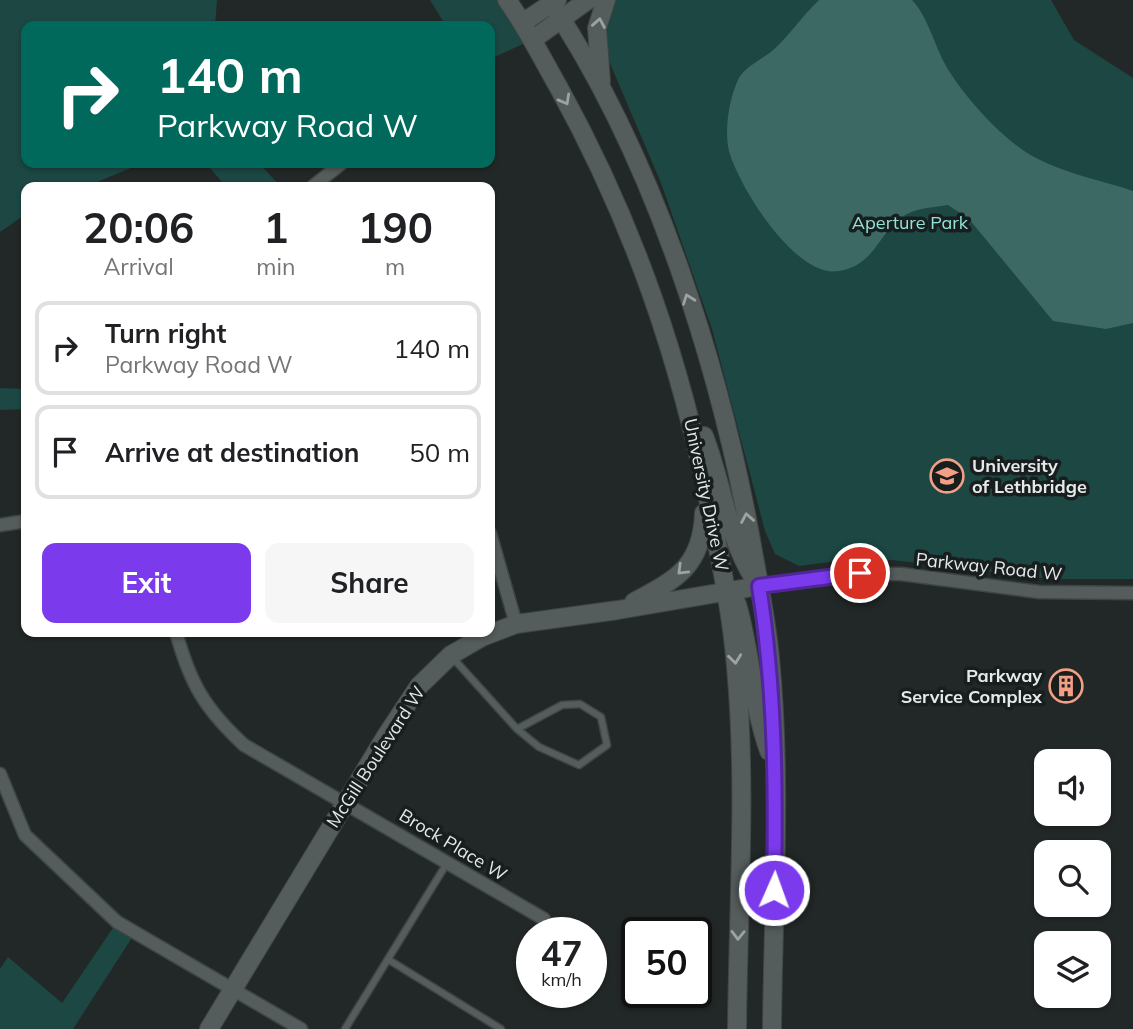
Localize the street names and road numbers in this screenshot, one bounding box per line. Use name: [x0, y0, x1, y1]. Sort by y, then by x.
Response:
street label: University Drive W: [679, 416, 734, 573]
street label: Parkway Road W: [915, 547, 1063, 586]
street label: McGill Boulevard W: [321, 682, 430, 832]
street label: Brock Place W: [395, 803, 511, 886]

